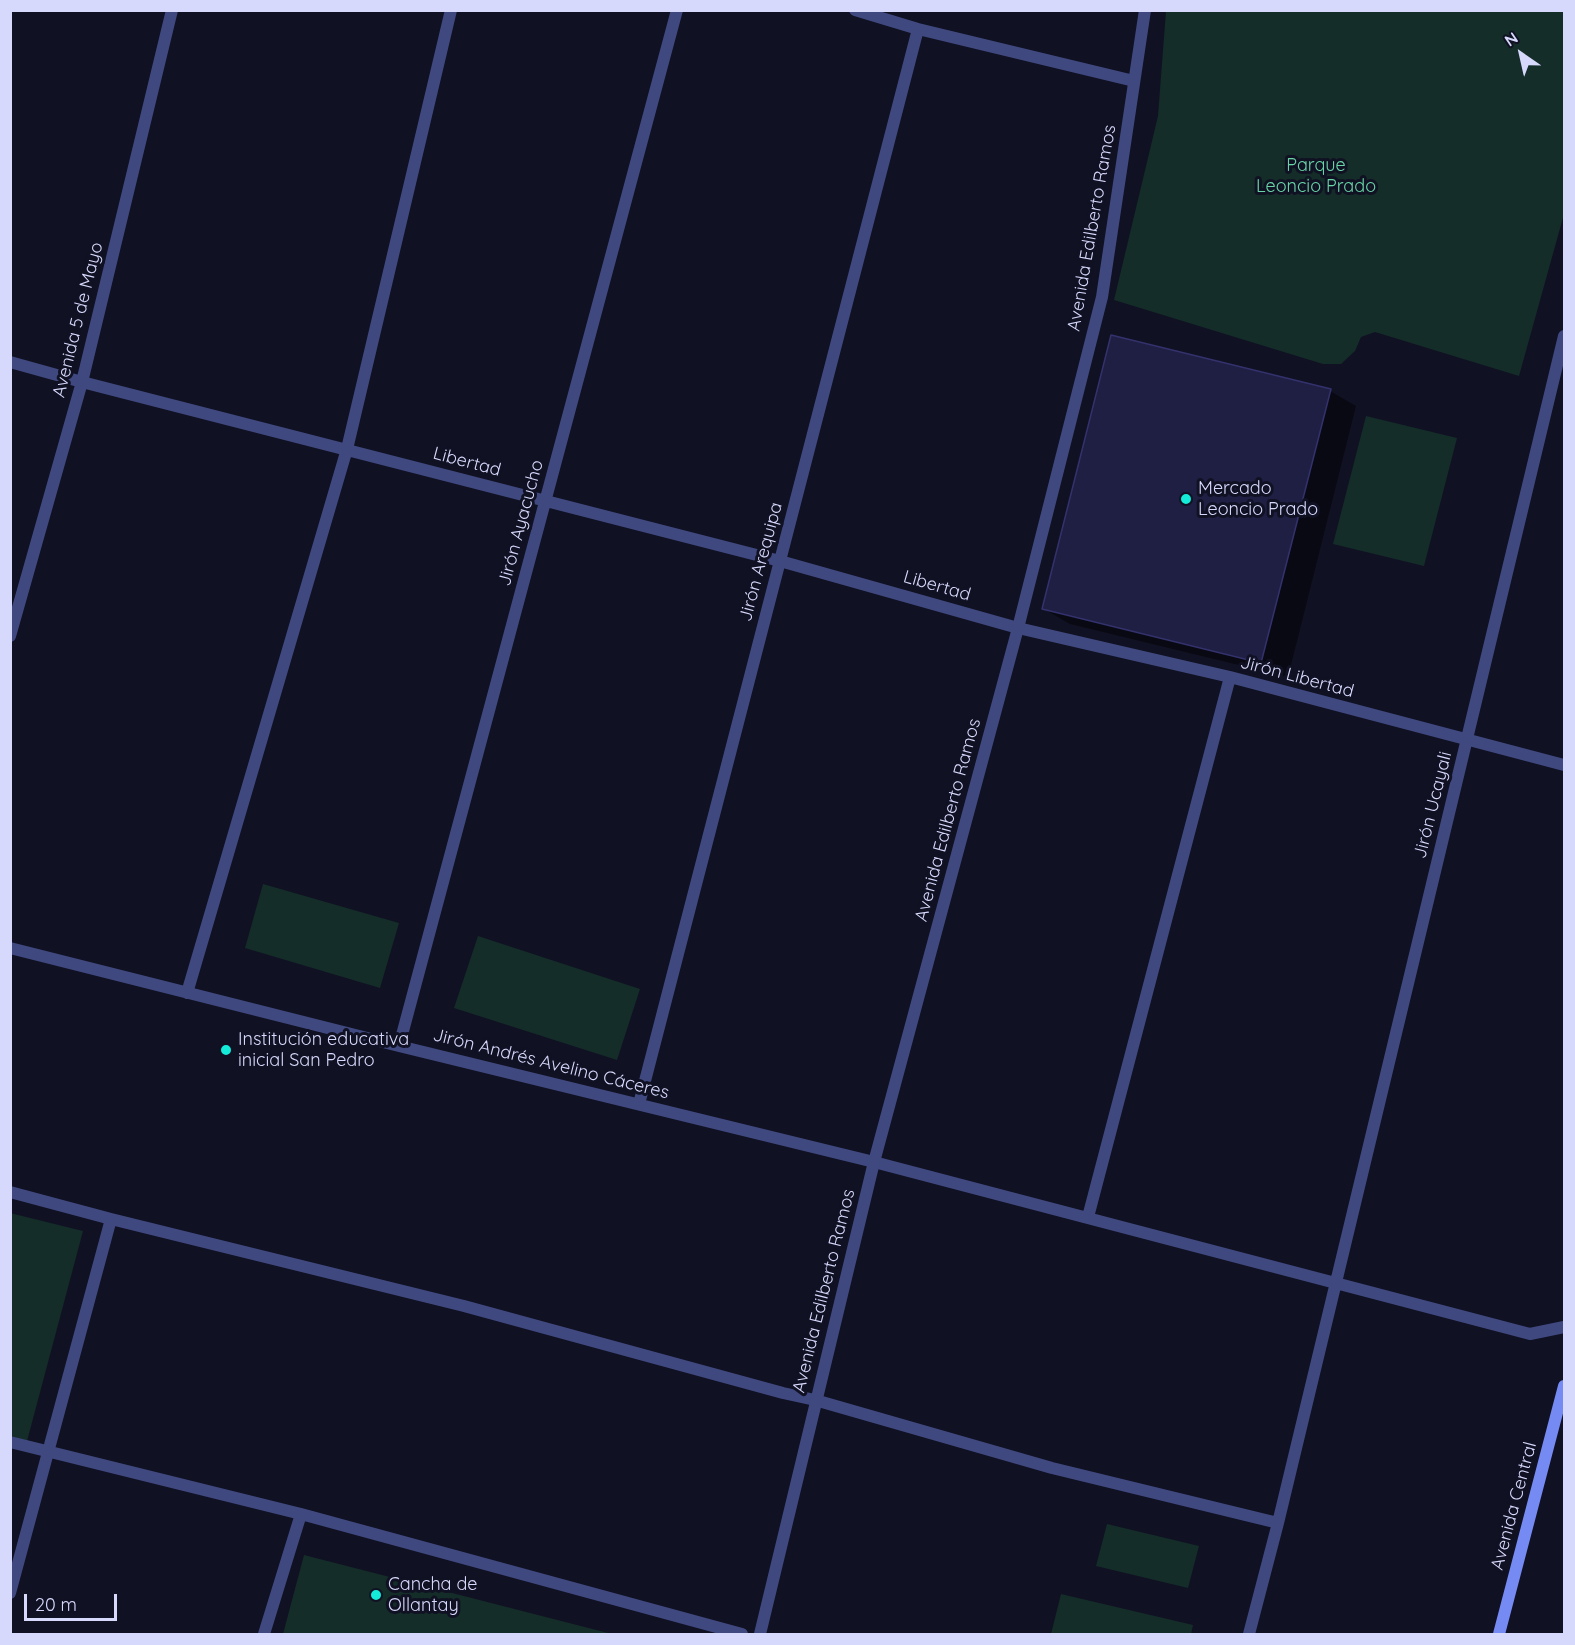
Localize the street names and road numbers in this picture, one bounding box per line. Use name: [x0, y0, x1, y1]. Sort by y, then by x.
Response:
street label: Avenida Edilberto Ramos: [1063, 123, 1121, 333]
street label: Avenida 5 de Mayo: [48, 240, 108, 400]
street label: Libertad: [431, 443, 503, 481]
street label: Jirón Ayacucho: [494, 458, 548, 588]
street label: Jirón Arequipa: [735, 500, 787, 624]
street label: Libertad: [901, 566, 973, 606]
street label: Jirón Libertad: [1238, 651, 1356, 703]
street label: Avenida Edilberto Ramos: [910, 716, 986, 924]
street label: Jirón Ucayali: [1409, 749, 1457, 861]
street label: Jirón Andrés Avelino Cáceres: [431, 1024, 671, 1104]
street label: Avenida Edilberto Ramos: [788, 1187, 860, 1395]
street label: Avenida Central: [1486, 1439, 1542, 1573]

